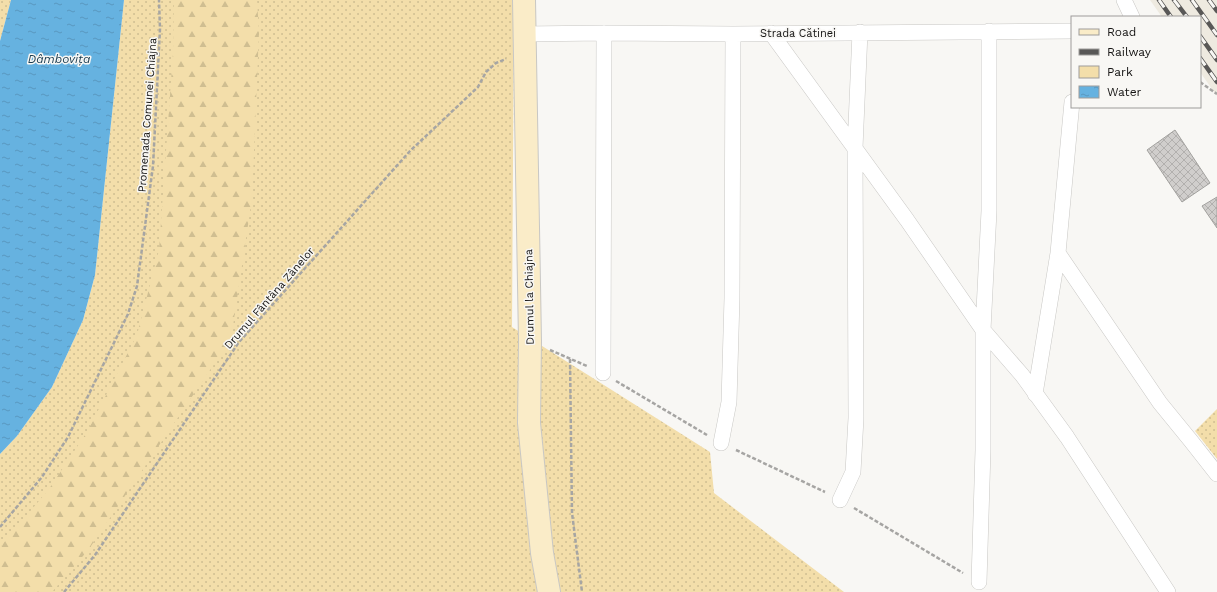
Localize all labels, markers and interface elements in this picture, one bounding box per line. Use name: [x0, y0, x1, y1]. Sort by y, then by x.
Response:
legend: [1071, 16, 1201, 108]
text: Road: [1107, 25, 1136, 39]
street label: Strada Cătinei: [760, 27, 836, 40]
street label: Promenada Comunei Chiajna: [136, 37, 159, 193]
text: Railway: [1107, 45, 1152, 59]
water label: Dâmbovița: [28, 52, 91, 66]
text: Park: [1107, 65, 1133, 79]
text: Water: [1107, 85, 1142, 99]
street label: Drumul Fântâna Zânelor: [222, 244, 317, 352]
street label: Drumul la Chiajna: [522, 249, 537, 345]

